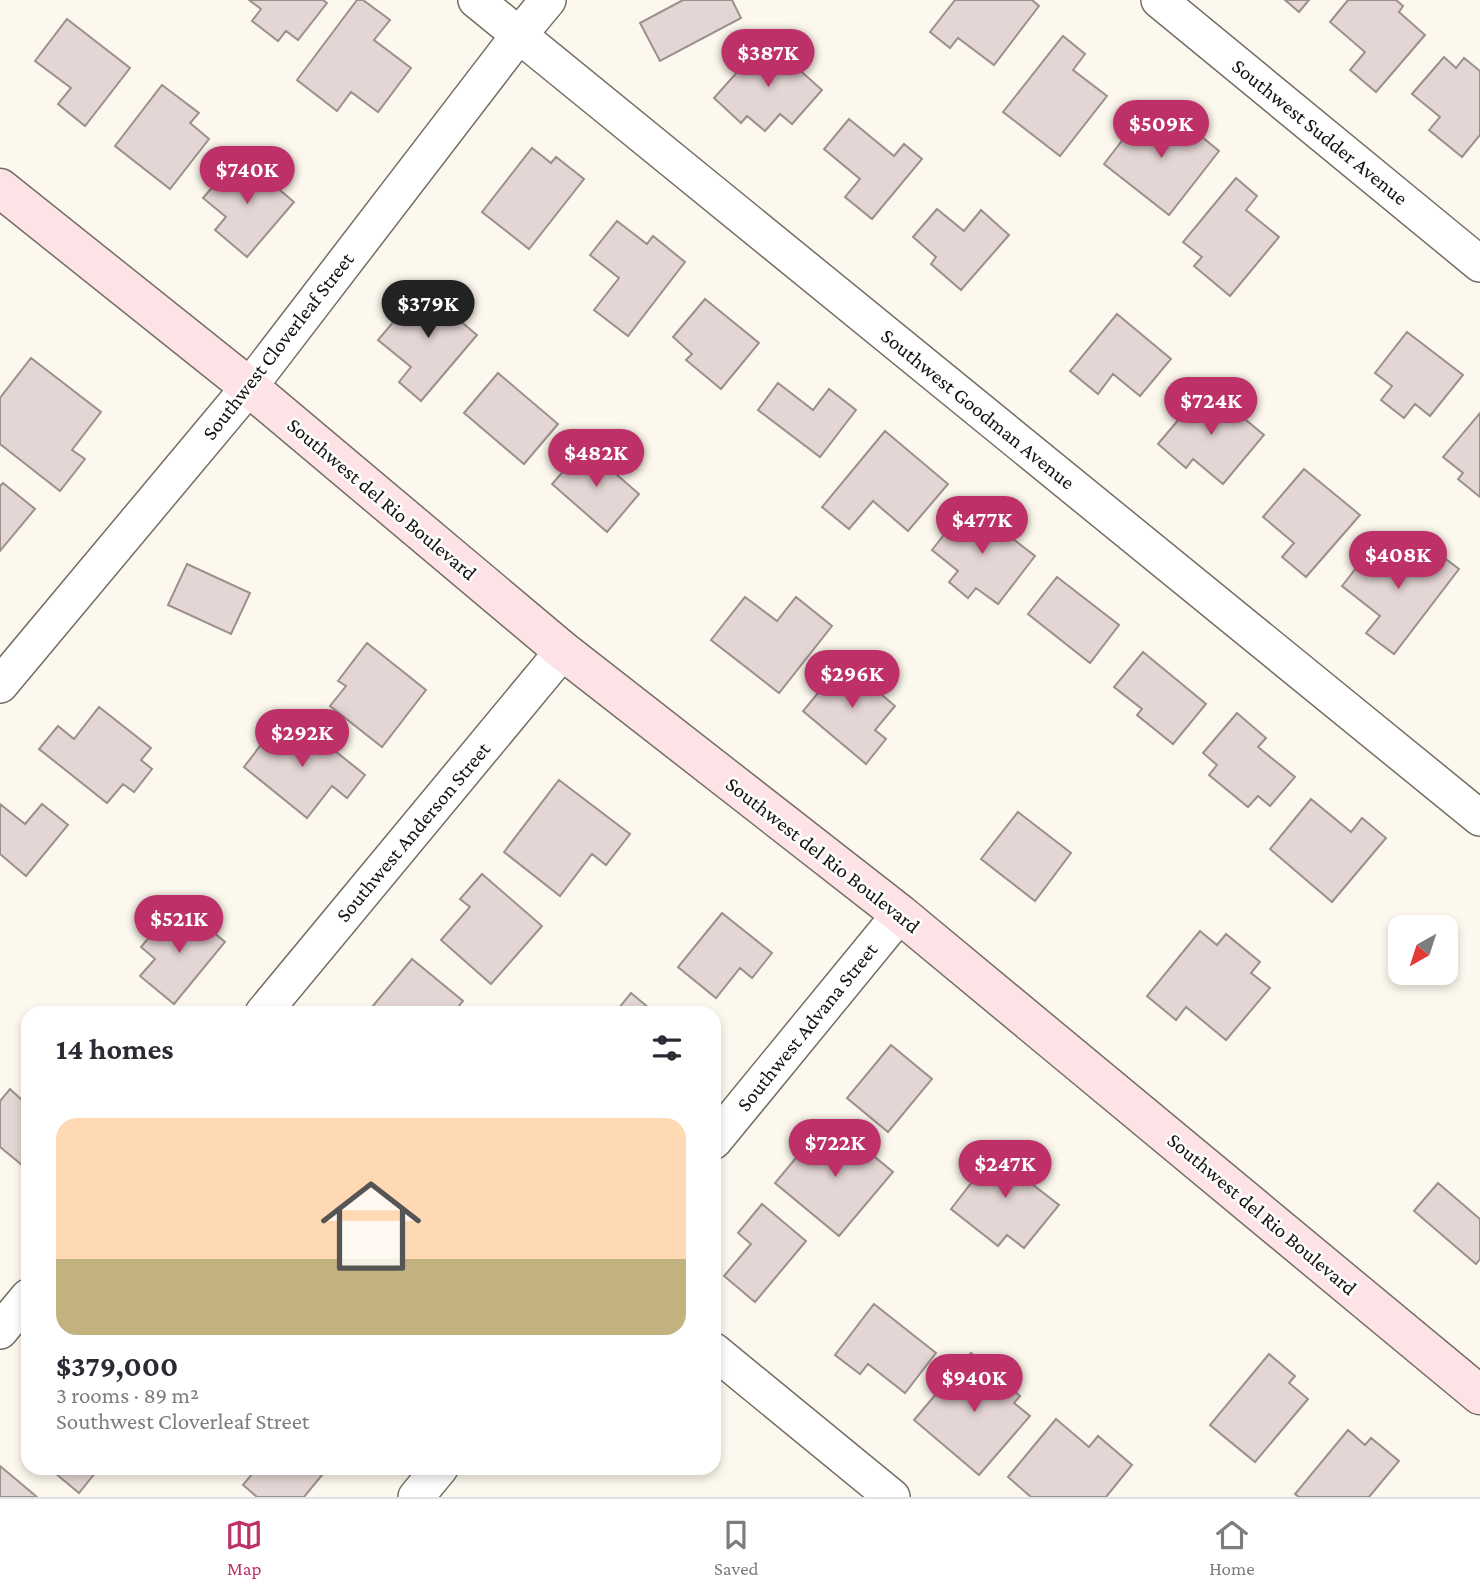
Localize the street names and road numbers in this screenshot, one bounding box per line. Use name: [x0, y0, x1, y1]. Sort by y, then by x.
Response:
street label: Southwest Sudder Avenue: [1227, 54, 1413, 210]
street label: Southwest Cloverleaf Street: [197, 247, 359, 445]
street label: Southwest Goodman Avenue: [876, 324, 1080, 494]
street label: Southwest del Rio Boulevard: [283, 413, 481, 585]
street label: Southwest Anderson Street: [331, 737, 496, 927]
street label: Southwest del Rio Boulevard: [721, 772, 925, 938]
street label: Southwest Advana Street: [732, 937, 883, 1116]
street label: Southwest del Rio Boulevard: [1163, 1128, 1361, 1300]

